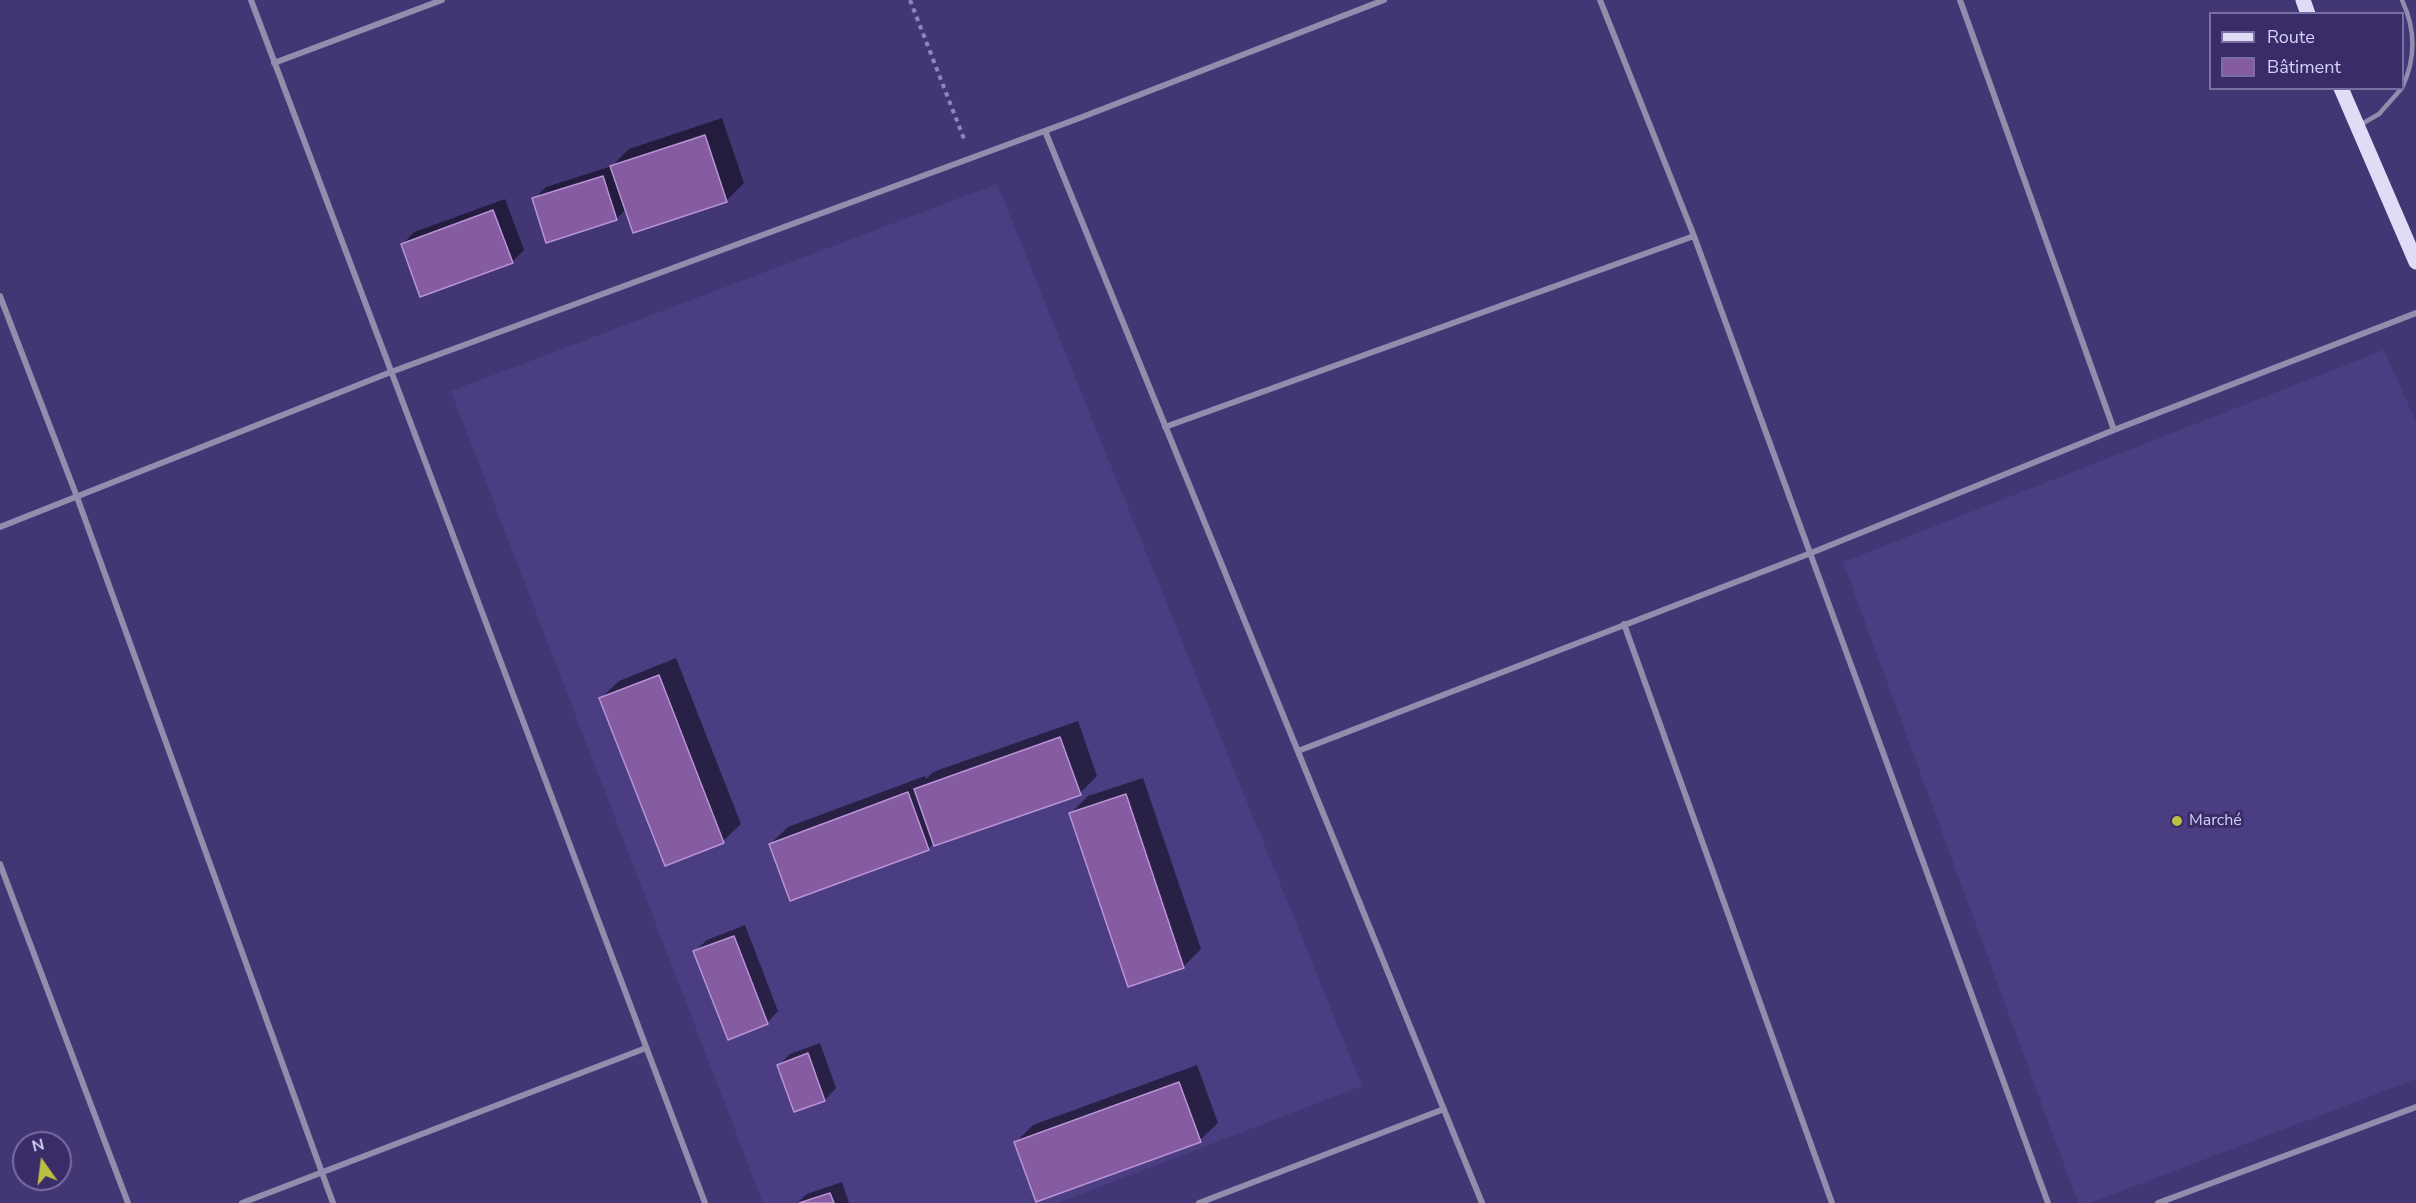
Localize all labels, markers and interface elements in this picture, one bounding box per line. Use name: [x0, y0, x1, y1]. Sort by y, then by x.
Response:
legend: [2209, 12, 2404, 90]
text: Route: [2267, 25, 2315, 49]
text: Bâtiment: [2267, 55, 2341, 79]
place label: Marché: [2189, 811, 2242, 831]
marker: Marché: [2170, 814, 2184, 828]
north arrow: [12, 1131, 72, 1191]
text: N: [30, 1133, 47, 1158]

